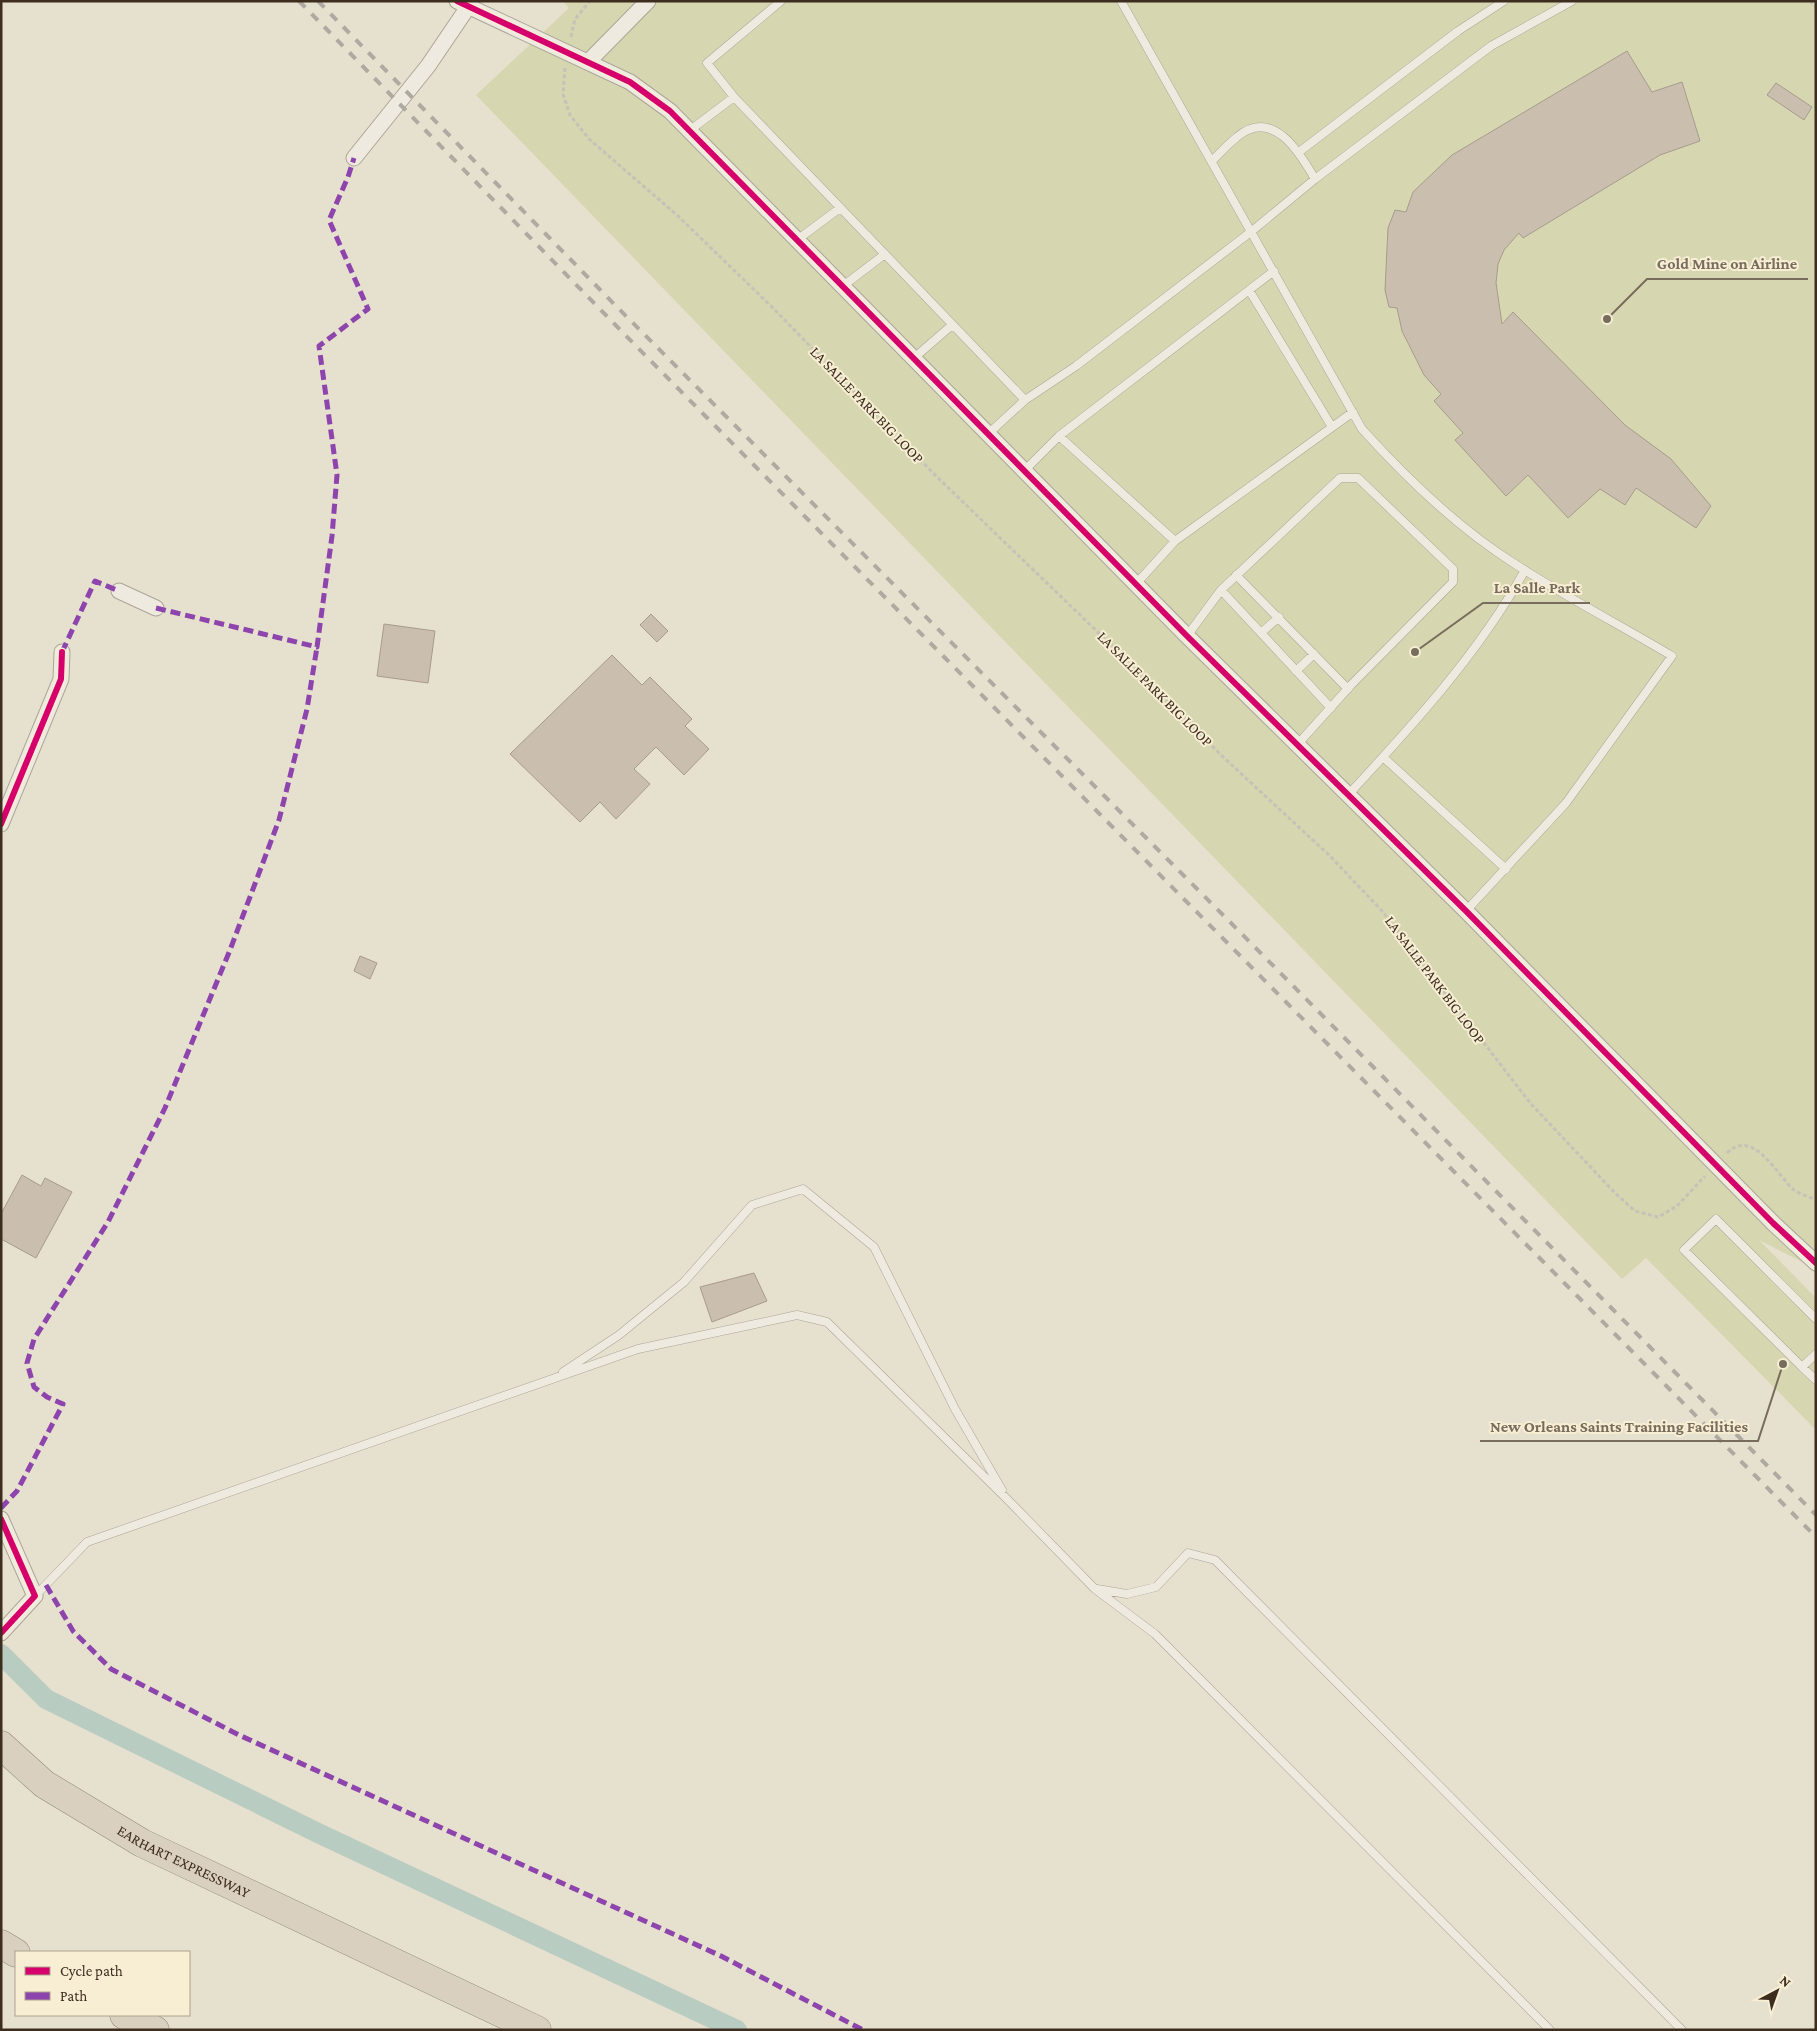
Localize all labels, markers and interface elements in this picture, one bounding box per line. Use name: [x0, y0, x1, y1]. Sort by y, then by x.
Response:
callout: Gold Mine on Airline: [1647, 248, 1808, 279]
text: Gold Mine on Airline: [1657, 255, 1798, 272]
street label: LA SALLE PARK BIG LOOP: [807, 343, 927, 467]
callout: La Salle Park: [1483, 572, 1590, 603]
text: La Salle Park: [1494, 579, 1581, 596]
street label: LA SALLE PARK BIG LOOP: [1094, 628, 1216, 750]
street label: LA SALLE PARK BIG LOOP: [1382, 913, 1488, 1047]
callout: New Orleans Saints Training Facilities: [1480, 1410, 1758, 1441]
text: New Orleans Saints Training Facilities: [1490, 1418, 1749, 1435]
street label: EARHART EXPRESSWAY: [114, 1822, 253, 1901]
legend: [15, 1951, 190, 2016]
text: Cycle path: [60, 1963, 123, 1980]
north arrow: [1752, 1966, 1802, 2016]
text: N: [1777, 1972, 1795, 1991]
text: Path: [60, 1988, 87, 2004]

